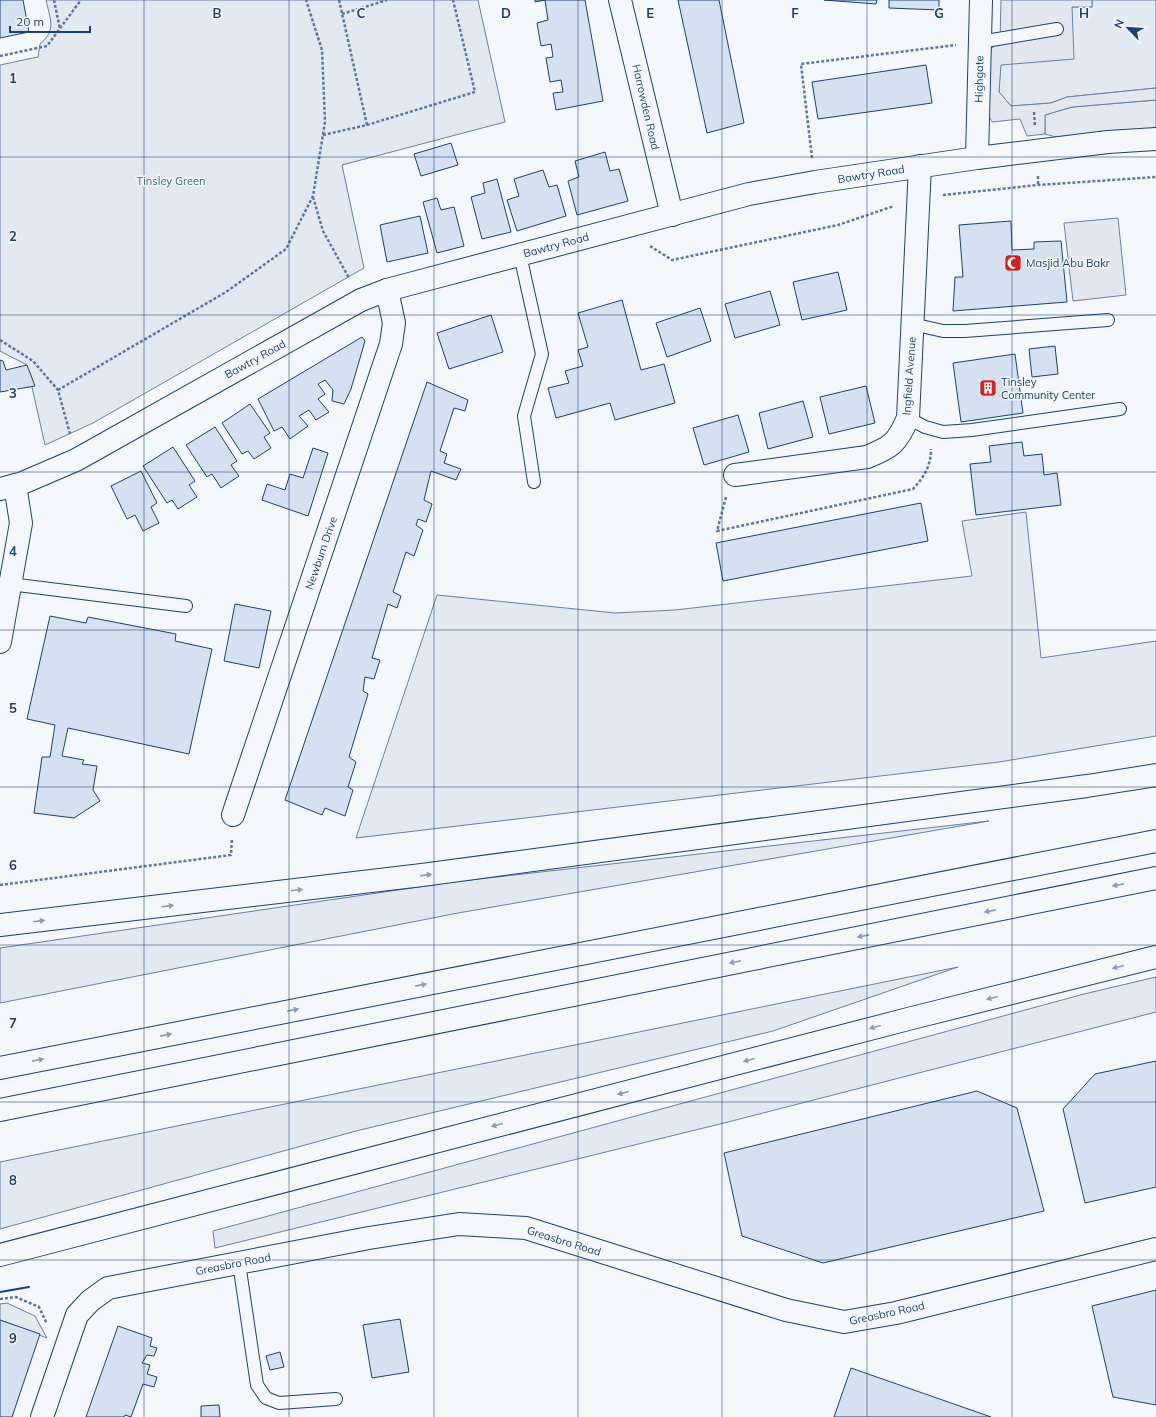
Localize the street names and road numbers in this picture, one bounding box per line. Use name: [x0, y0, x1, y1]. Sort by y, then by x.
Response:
street label: Highgate: [972, 55, 986, 103]
street label: Harrowden Road: [629, 63, 663, 151]
street label: Bawtry Road: [837, 162, 905, 186]
street label: Bawtry Road: [522, 229, 590, 261]
street label: Ingfield Avenue: [899, 336, 919, 416]
street label: Bawtry Road: [222, 337, 288, 381]
street label: Newburn Drive: [302, 515, 340, 591]
street label: Greasbro Road: [525, 1223, 603, 1259]
street label: Greasbro Road: [194, 1250, 272, 1278]
street label: Greasbro Road: [848, 1298, 926, 1328]

